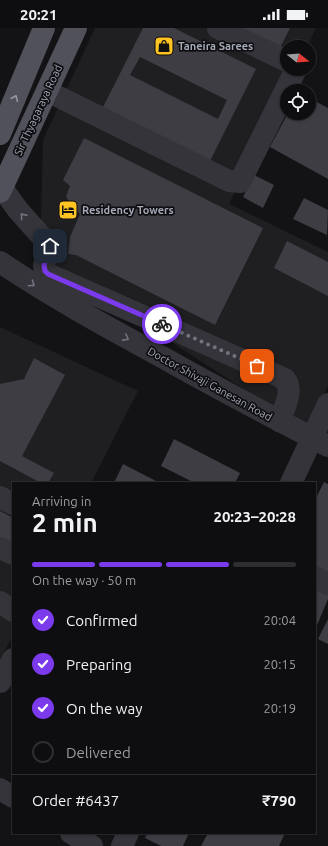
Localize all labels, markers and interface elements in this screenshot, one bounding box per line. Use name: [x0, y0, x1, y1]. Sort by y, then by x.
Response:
text: 20:21: [20, 6, 58, 23]
shop icon: Taneira Sarees: [153, 35, 175, 57]
place label: Taneira Sarees: [178, 40, 253, 52]
north arrow: [280, 40, 316, 76]
map controls: [280, 40, 316, 120]
street label: Sir Thyagaraya Road: [12, 63, 64, 157]
button: locate: [280, 84, 316, 120]
one-way arrow: [10, 94, 18, 102]
hotel icon: Residency Towers: [57, 199, 79, 221]
place label: Residency Towers: [82, 204, 174, 216]
one-way arrow: [21, 213, 28, 221]
pin: [33, 229, 67, 263]
icon: home: [39, 235, 61, 257]
one-way arrow: [28, 279, 35, 286]
courier: [142, 304, 182, 344]
icon: bike: [151, 313, 173, 335]
one-way arrow: [122, 333, 130, 341]
street label: Doctor Shivaji Ganesan Road: [146, 345, 274, 423]
pin: [240, 349, 274, 383]
icon: bag: [246, 355, 268, 377]
text: Arriving in: [32, 494, 91, 508]
text: 2 min: [32, 508, 98, 537]
text: 20:23–20:28: [213, 508, 296, 525]
text: On the way · 50 m: [32, 573, 136, 587]
icon: check: [32, 609, 54, 631]
text: Confirmed: [66, 612, 138, 629]
text: 20:04: [263, 613, 296, 627]
icon: check: [32, 653, 54, 675]
text: Preparing: [66, 656, 132, 673]
text: 20:15: [263, 657, 296, 671]
icon: check: [32, 697, 54, 719]
text: On the way: [66, 700, 142, 717]
text: 20:19: [263, 701, 296, 715]
text: Delivered: [66, 744, 131, 761]
text: Order #6437: [32, 792, 119, 809]
text: ₹790: [262, 792, 296, 809]

